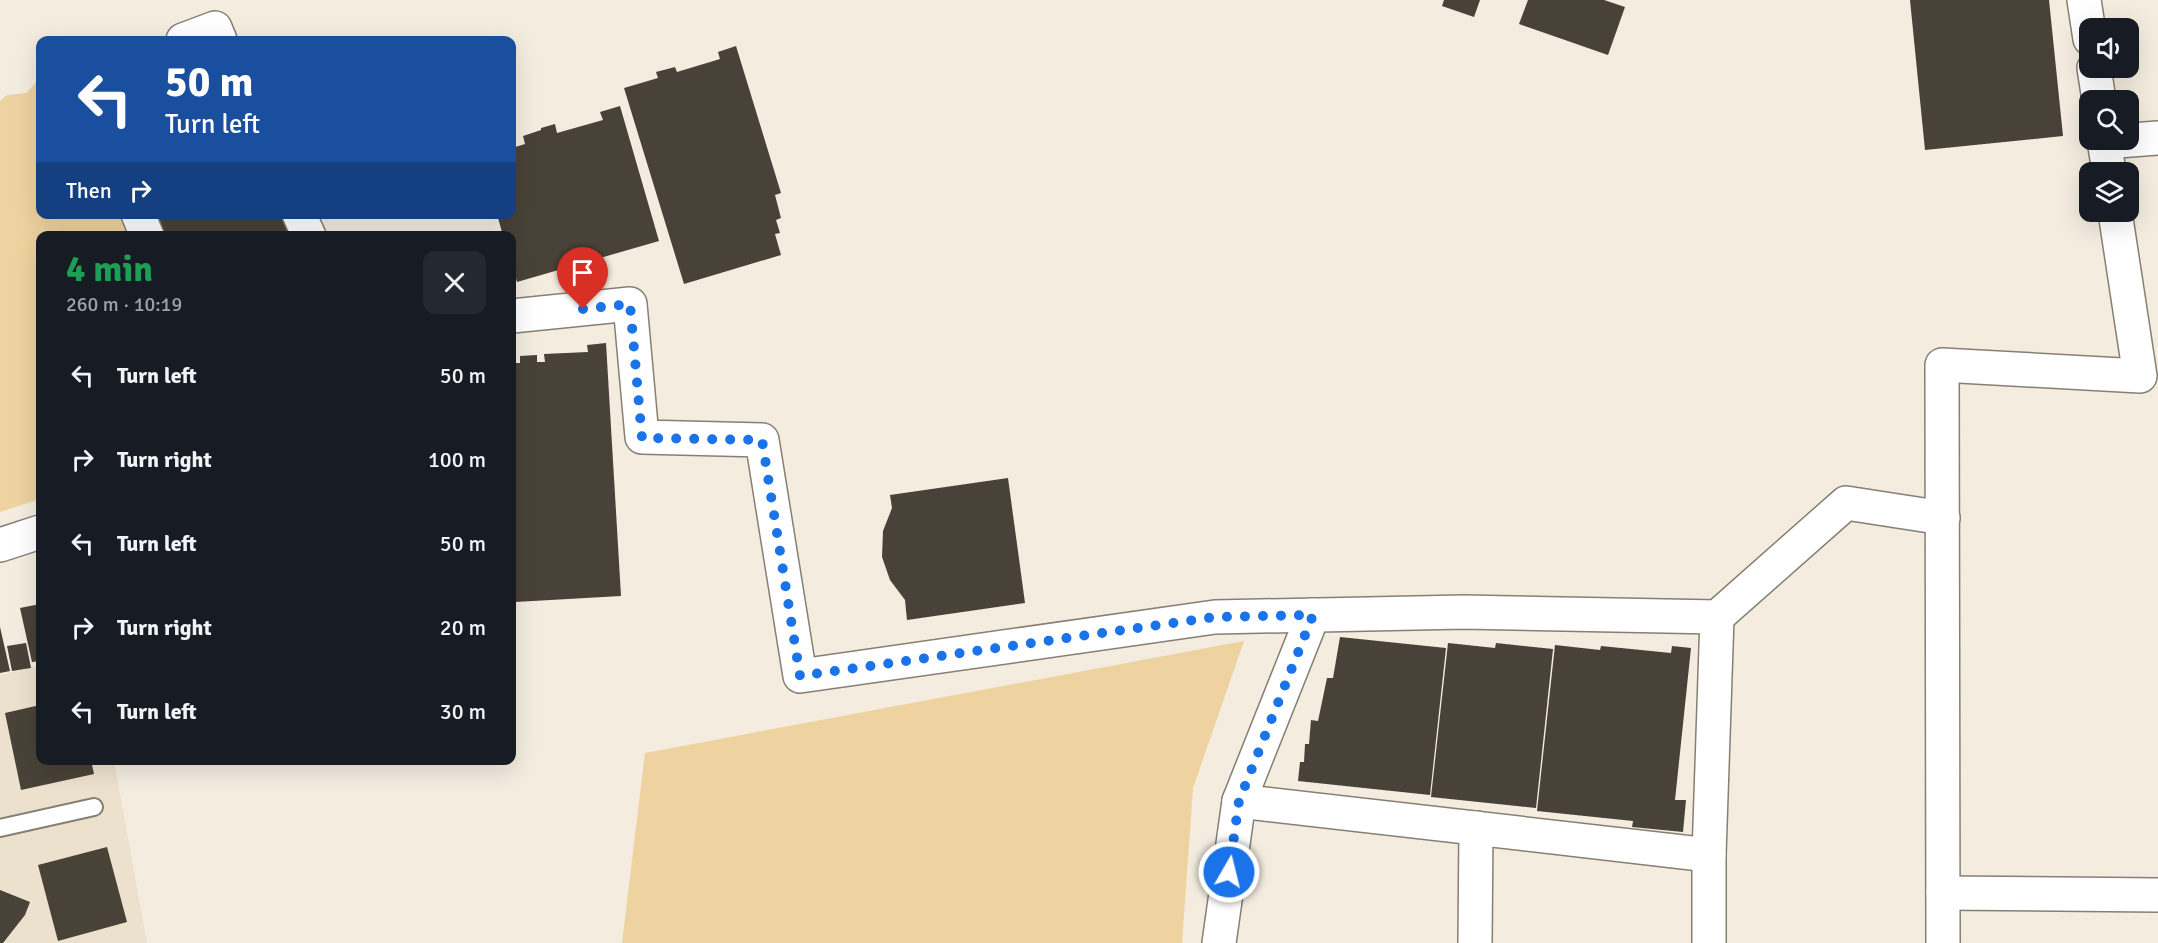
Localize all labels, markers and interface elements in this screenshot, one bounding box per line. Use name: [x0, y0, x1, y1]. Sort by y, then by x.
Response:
map controls: [2079, 18, 2139, 222]
button: sound: [2079, 18, 2139, 78]
text: 50 m: [165, 57, 254, 108]
icon: left: [66, 60, 144, 138]
button: search: [2079, 90, 2139, 150]
text: Turn left: [165, 108, 260, 141]
button: layers: [2079, 162, 2139, 222]
icon: right: [124, 174, 157, 207]
text: Then: [66, 177, 112, 204]
text: 4 min: [66, 247, 153, 292]
pin: [557, 247, 608, 309]
button: close: [423, 251, 486, 314]
icon: arrive: [566, 256, 599, 289]
text: 260 m · 10:19: [66, 292, 182, 317]
icon: left: [66, 359, 99, 392]
text: Turn left: [117, 362, 197, 389]
text: 50 m: [440, 362, 486, 389]
icon: right: [66, 443, 99, 476]
text: Turn right: [117, 446, 212, 473]
text: 100 m: [428, 446, 486, 473]
icon: left: [66, 527, 99, 560]
text: Turn left: [117, 530, 197, 557]
text: 50 m: [440, 530, 486, 557]
icon: right: [66, 611, 99, 644]
text: Turn right: [117, 614, 212, 641]
text: 20 m: [440, 614, 486, 641]
icon: left: [66, 695, 99, 728]
text: Turn left: [117, 698, 197, 725]
text: 30 m: [440, 698, 486, 725]
position arrow: [1197, 840, 1261, 904]

